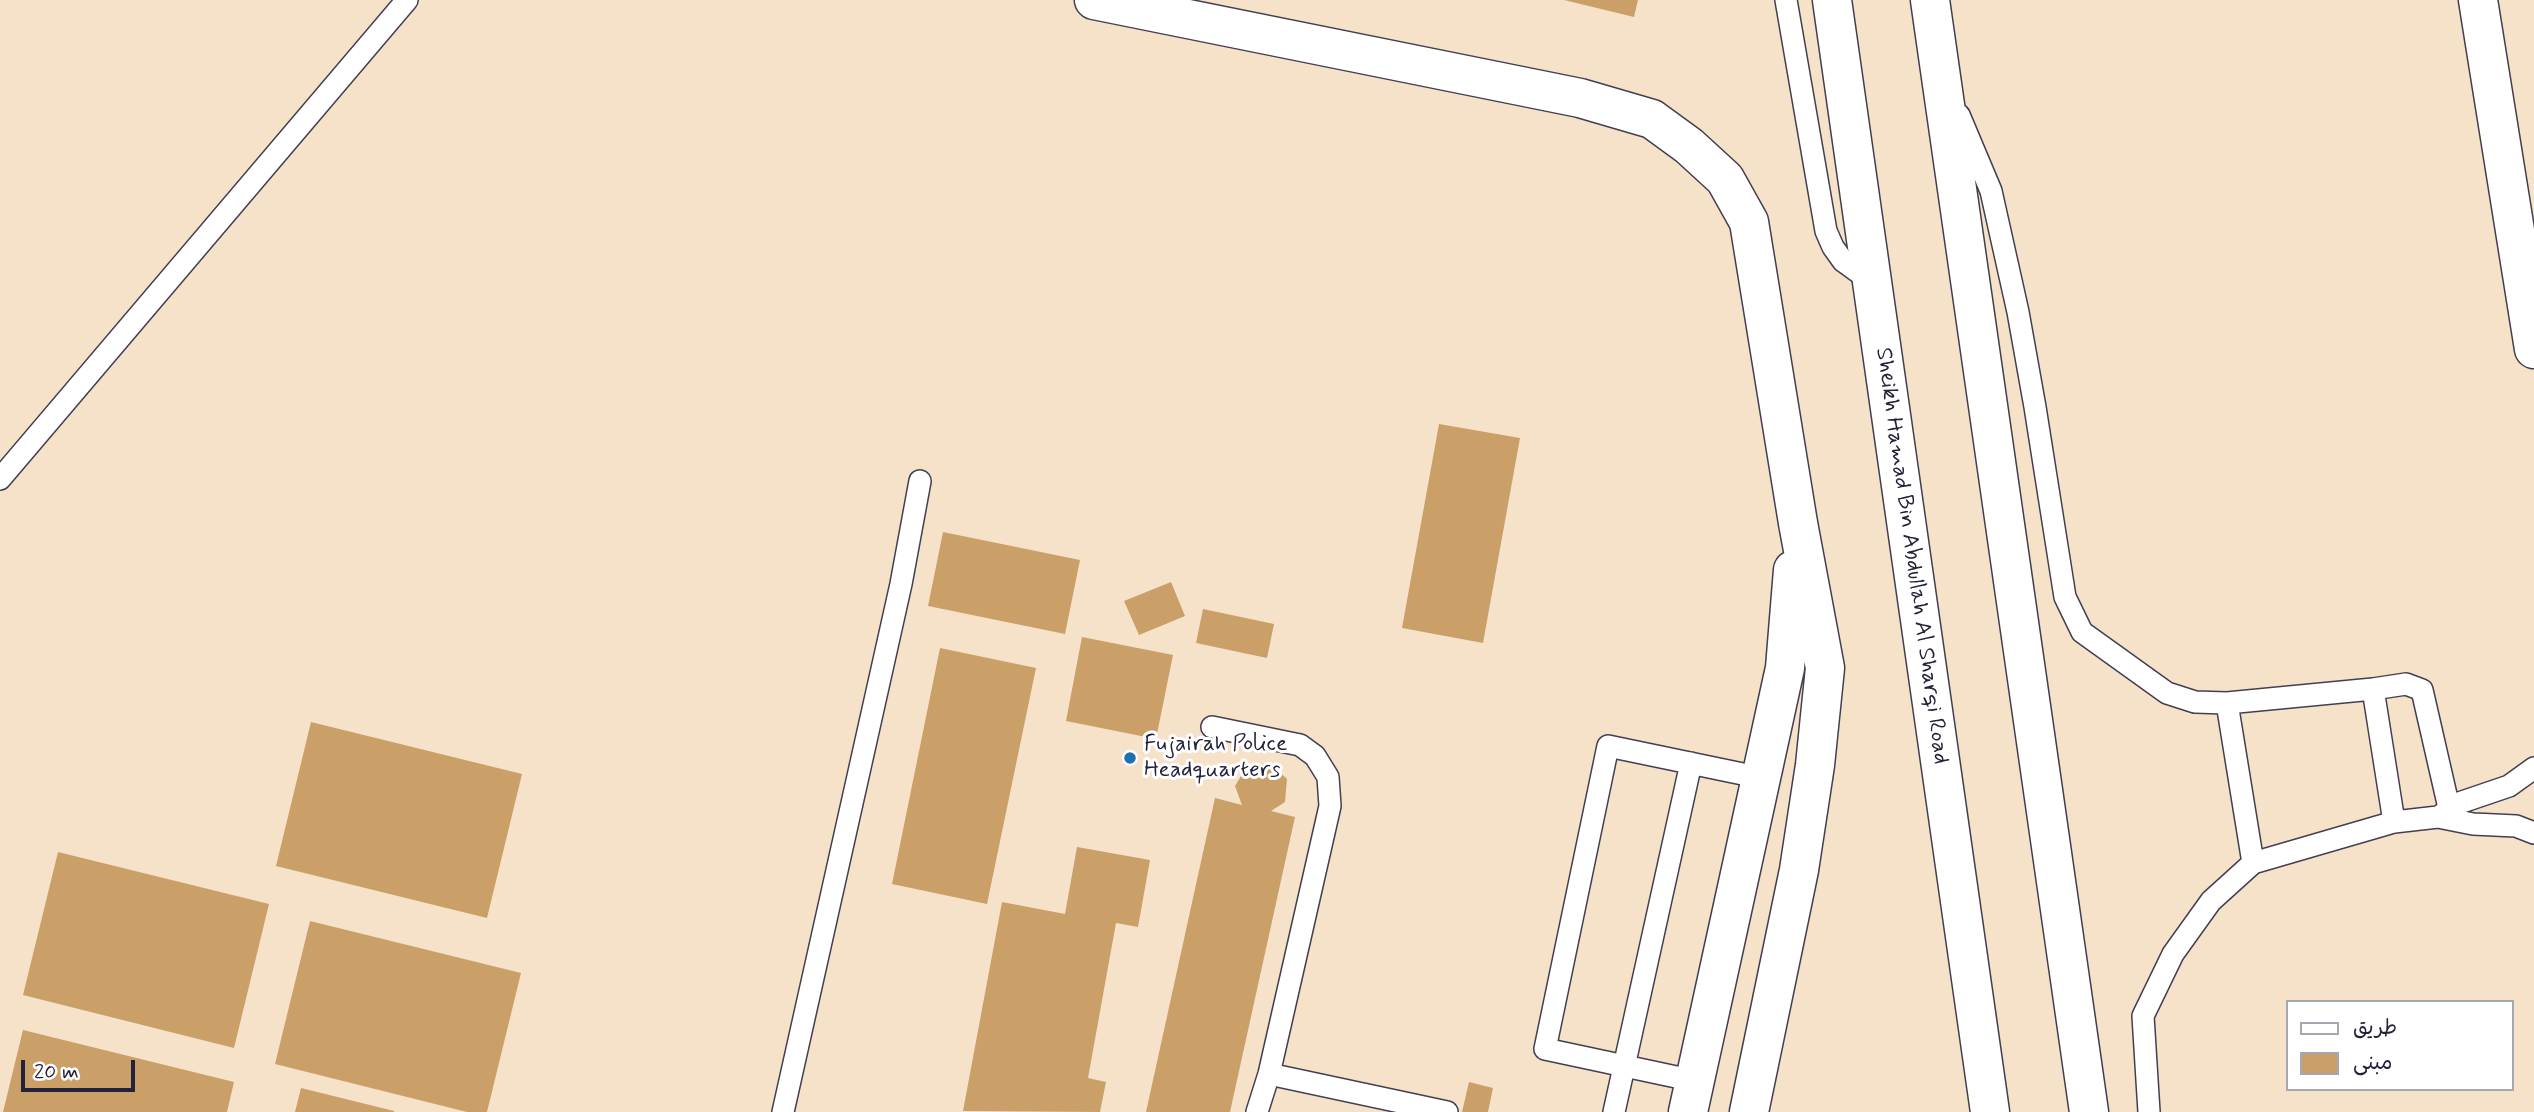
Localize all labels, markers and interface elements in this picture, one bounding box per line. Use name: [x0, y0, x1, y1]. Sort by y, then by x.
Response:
street label: Sheikh Hamad Bin Abdullah Al Sharqi Road: [1868, 346, 1954, 766]
place label: Fujairah Police Headquarters: [1144, 731, 1287, 785]
marker: Fujairah Police Headquarters: [1122, 750, 1138, 766]
legend: [2286, 1000, 2513, 1091]
text: طريق: [2353, 1014, 2397, 1042]
scale bar: [24, 1046, 138, 1090]
text: مبنى: [2353, 1049, 2392, 1077]
text: 20 m: [34, 1058, 79, 1086]

